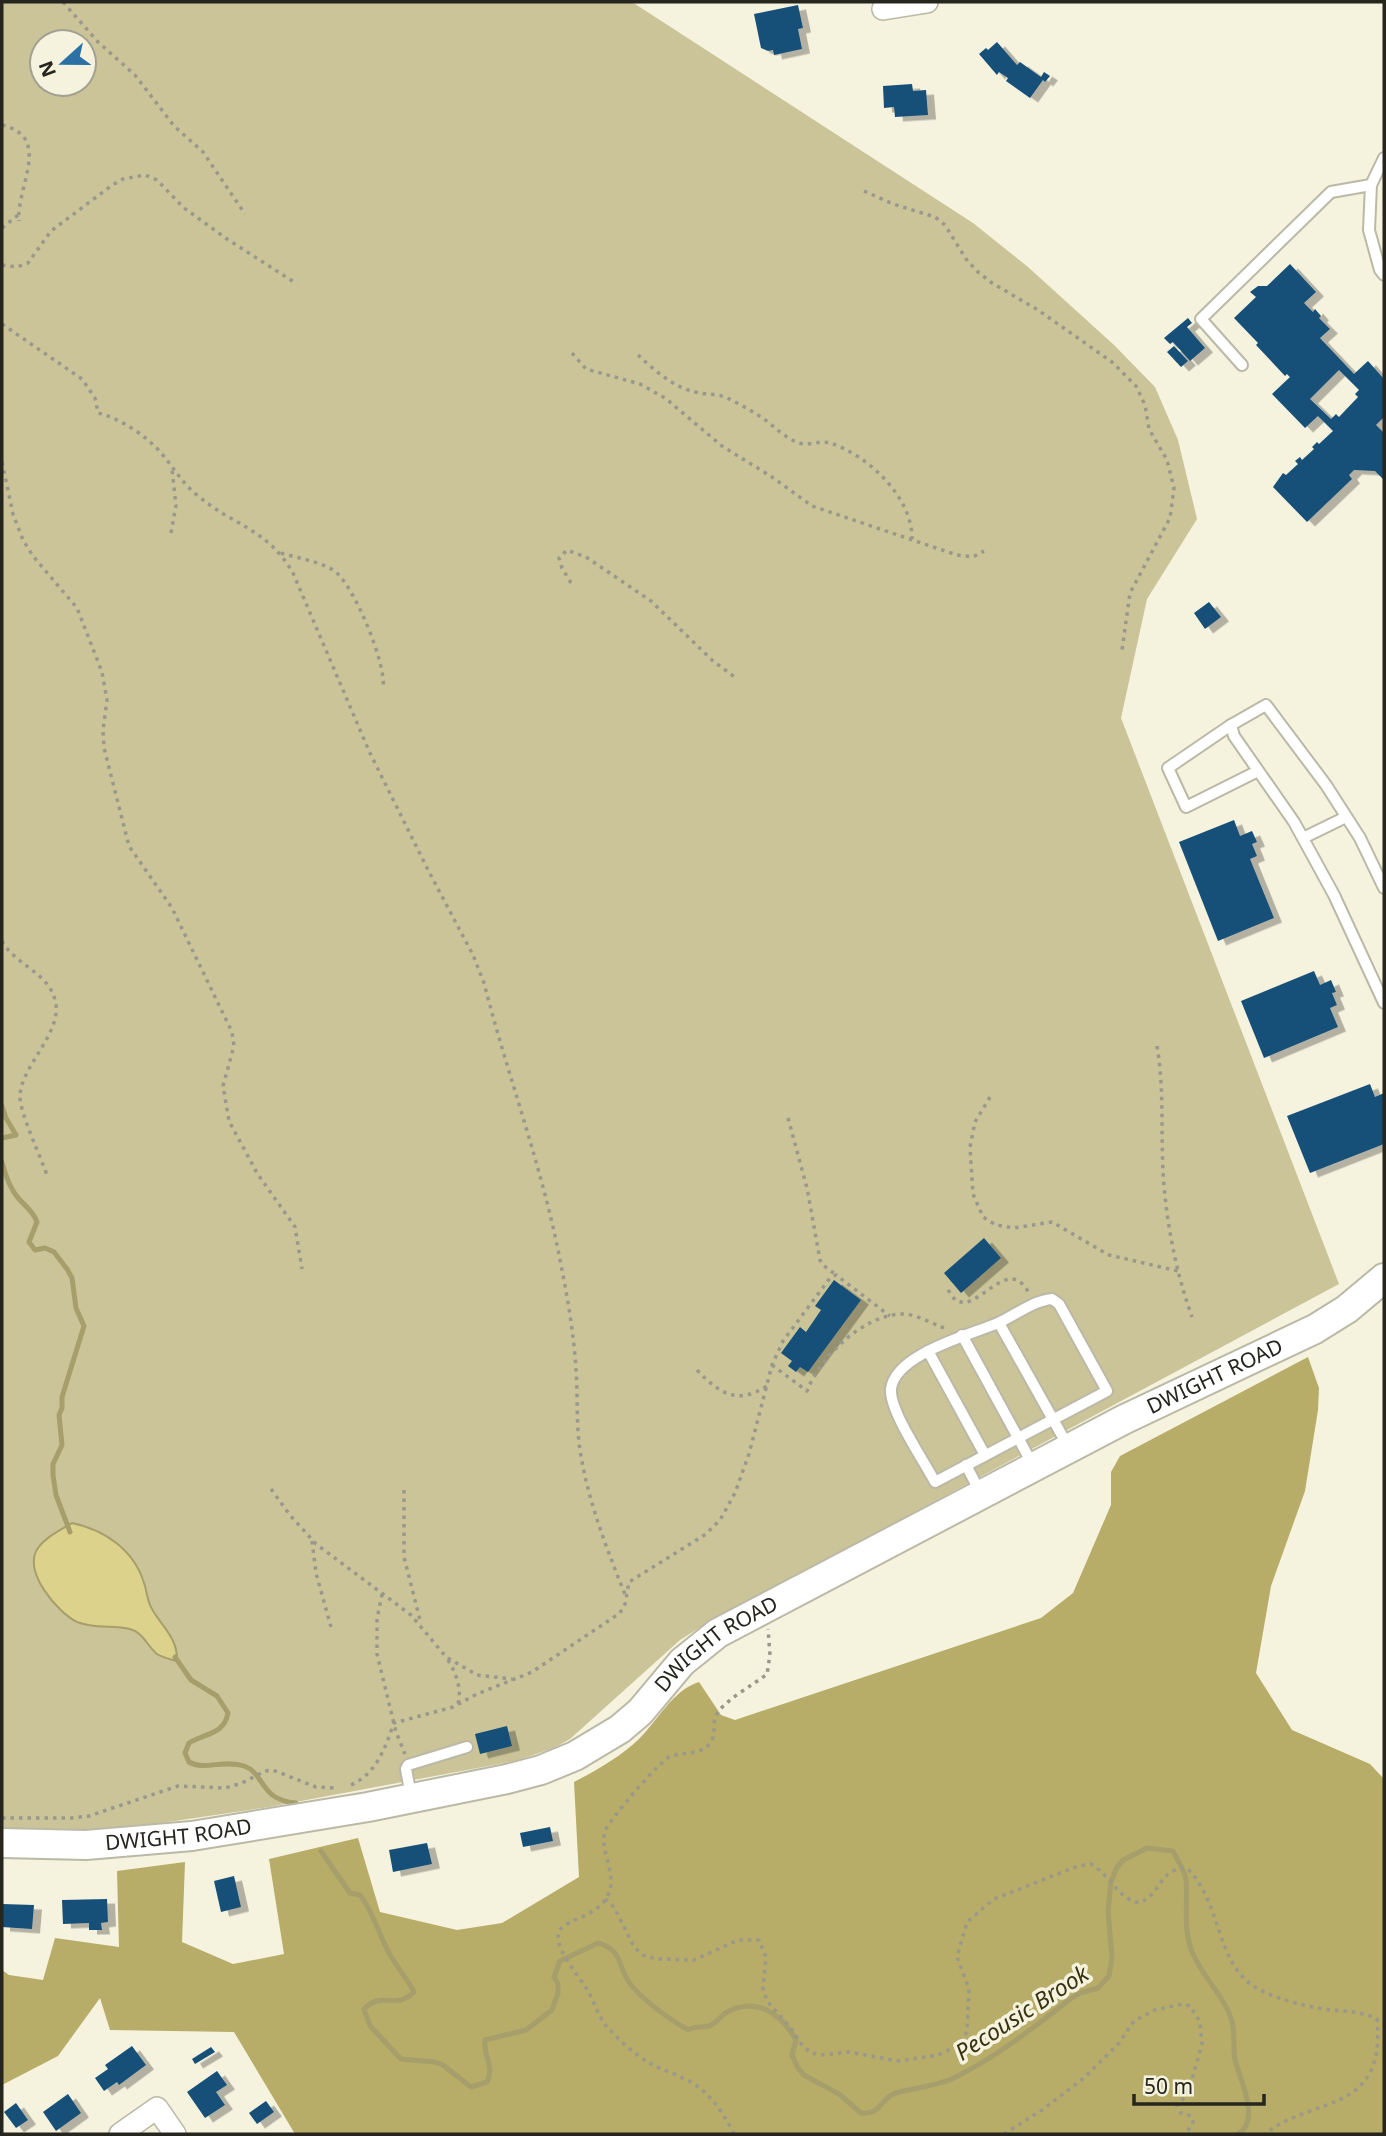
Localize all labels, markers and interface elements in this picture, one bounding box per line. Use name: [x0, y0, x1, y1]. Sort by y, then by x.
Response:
north arrow: [28, 28, 98, 98]
text: N: [32, 57, 62, 81]
street label: DWIGHT ROAD: [1142, 1331, 1287, 1420]
street label: DWIGHT ROAD: [648, 1589, 782, 1697]
street label: DWIGHT ROAD: [104, 1811, 254, 1856]
water label: Pecousic Brook: [948, 1956, 1096, 2067]
scale bar: [1134, 2062, 1264, 2106]
text: 50 m: [1144, 2072, 1193, 2100]

